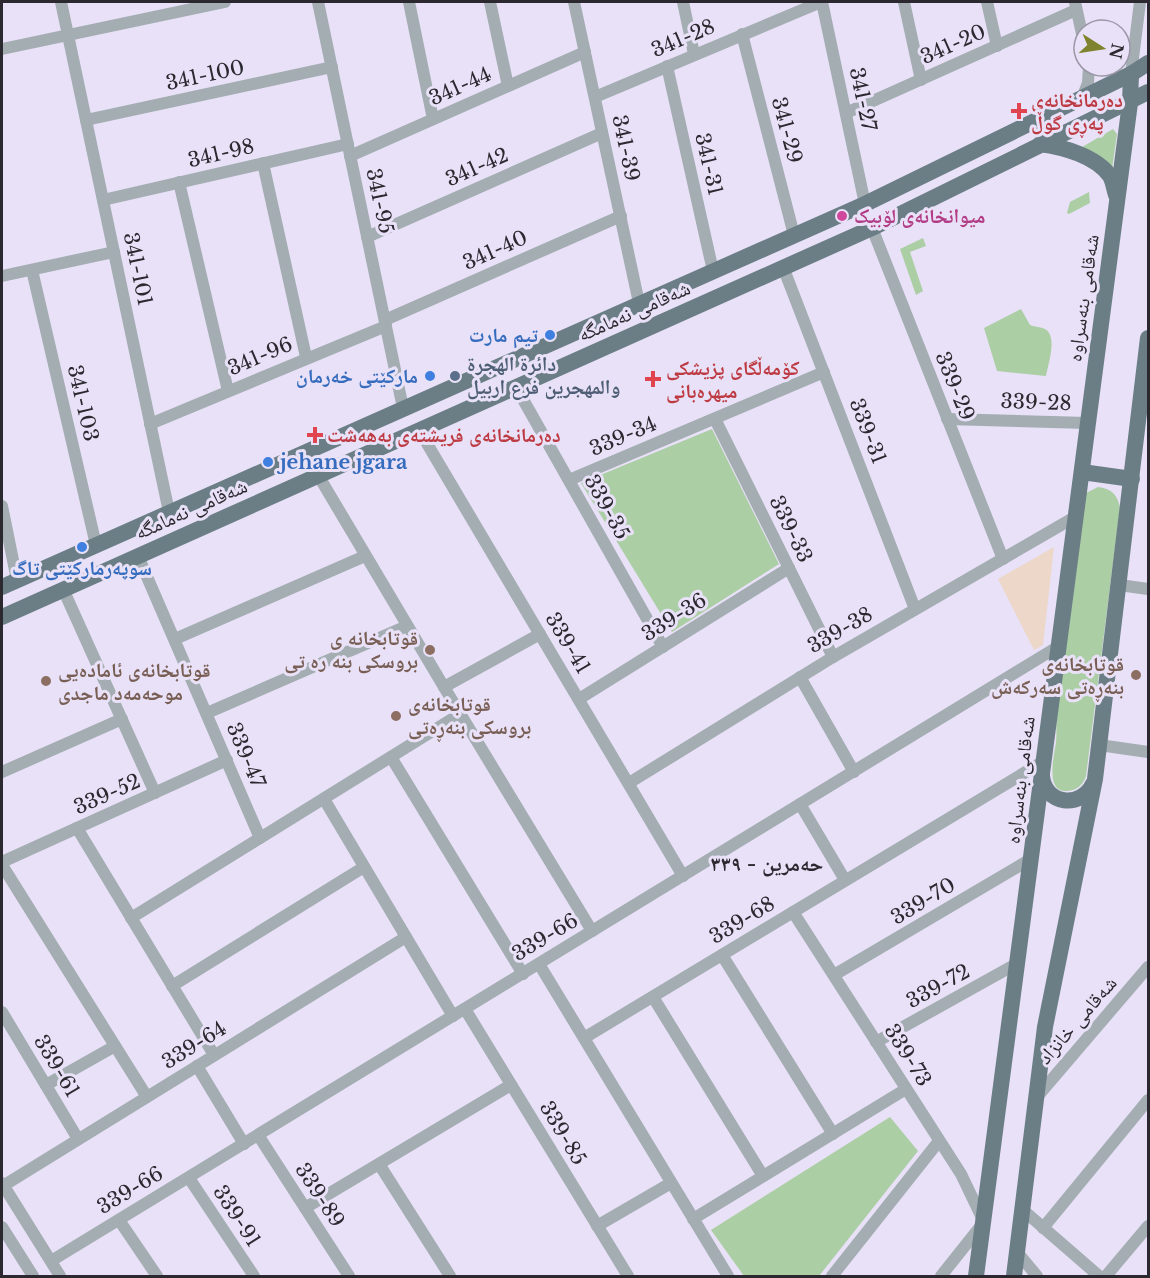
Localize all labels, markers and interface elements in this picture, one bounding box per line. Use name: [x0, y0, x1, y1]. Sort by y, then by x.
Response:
street label: 341-28: [648, 14, 718, 62]
north arrow: [1072, 18, 1132, 78]
street label: 341-20: [917, 19, 989, 69]
text: N: [1105, 42, 1128, 61]
street label: 341-100: [164, 55, 246, 95]
street label: 341-44: [425, 62, 495, 110]
street label: 341-27: [845, 65, 882, 134]
place label: دەرمانخانەی پەڕی گوڵ: [1031, 88, 1123, 138]
street label: 341-29: [767, 94, 807, 166]
marker: دەرمانخانەی پەڕی گوڵ: [1012, 104, 1026, 118]
street label: 341-39: [607, 113, 645, 183]
street label: 341-31: [690, 130, 728, 198]
street label: 341-98: [186, 134, 256, 172]
street label: 341-42: [442, 143, 512, 191]
street label: 341-95: [361, 166, 399, 236]
place label: میوانخانەی لۆبیک: [854, 204, 986, 228]
marker: میوانخانەی لۆبیک: [835, 209, 849, 223]
street label: 341-40: [459, 225, 531, 275]
street label: 341-101: [119, 230, 157, 308]
street label: شەقامی بنەسراوە: [1062, 233, 1104, 363]
street label: شەقامی نەمامگە: [574, 276, 694, 346]
place label: تیم مارت: [469, 323, 539, 349]
marker: تیم مارت: [543, 328, 557, 342]
street label: 341-96: [224, 332, 296, 380]
street label: 339-29: [930, 348, 980, 424]
place label: دائرة الهجرة والمهجرين فرع اربيل: [467, 352, 620, 400]
place label: کۆمەڵگای پزیشکی میهرەبانی: [666, 356, 800, 404]
street label: 341-103: [63, 362, 103, 444]
place label: مارکێتی خەرمان: [296, 364, 418, 389]
marker: مارکێتی خەرمان: [423, 369, 437, 383]
marker: دائرة الهجرة والمهجرين فرع اربيل: [448, 369, 462, 383]
marker: کۆمەڵگای پزیشکی میهرەبانی: [644, 370, 662, 388]
street label: 339-28: [1000, 389, 1072, 415]
street label: 339-31: [845, 395, 891, 467]
street label: 339-34: [586, 411, 660, 461]
place label: دەرمانخانەی فریشتەی بەهەشت: [327, 423, 561, 447]
marker: دەرمانخانەی فریشتەی بەهەشت: [308, 428, 322, 442]
place label: jehane jgara: [276, 450, 408, 474]
marker: jehane jgara: [261, 455, 275, 469]
street label: 339-35: [579, 470, 635, 544]
street label: شەقامی نەمامگە: [131, 474, 251, 544]
street label: 339-33: [765, 492, 817, 566]
marker: سوپەرمارکێتی تاگ: [75, 540, 89, 554]
place label: سوپەرمارکێتی تاگ: [12, 556, 152, 581]
street label: 339-36: [637, 588, 711, 646]
street label: 339-38: [803, 602, 877, 658]
street label: 339-41: [540, 608, 596, 678]
place label: قوتابخانه ى بروسكى بنه ره تى: [284, 626, 418, 674]
marker: قوتابخانه ى بروسكى بنه ره تى: [423, 643, 437, 657]
place label: قوتابخانەی بنەڕەتی سەرکەش: [991, 652, 1124, 702]
place label: قوتابخانەی ئامادەیی موحەمەد ماجدی: [58, 658, 211, 705]
marker: قوتابخانەی بنەڕەتی سەرکەش: [1129, 668, 1143, 682]
marker: قوتابخانەی ئامادەیی موحەمەد ماجدی: [39, 674, 53, 688]
place label: قوتابخانەی بروسکی بنەڕەتی: [408, 692, 531, 742]
marker: قوتابخانەی بروسکی بنەڕەتی: [389, 709, 403, 723]
street label: شەقامی بنەسراوە: [1000, 715, 1040, 845]
street label: 339-47: [222, 719, 271, 792]
street label: 339-52: [70, 769, 144, 819]
district label: حەمرین - ٣٣٩: [711, 851, 823, 877]
street label: 339-70: [886, 872, 960, 930]
street label: 339-68: [705, 891, 779, 949]
street label: 339-66: [508, 908, 582, 966]
street label: 339-72: [902, 959, 974, 1013]
street label: شەقامی خانزاد: [1032, 971, 1122, 1069]
street label: 339-64: [157, 1016, 231, 1074]
street label: 339-73: [880, 1019, 936, 1091]
street label: 339-61: [29, 1030, 85, 1102]
street label: 339-85: [535, 1097, 591, 1169]
street label: 339-89: [290, 1158, 350, 1232]
street label: 339-66: [93, 1161, 167, 1219]
street label: 339-91: [208, 1181, 266, 1251]

